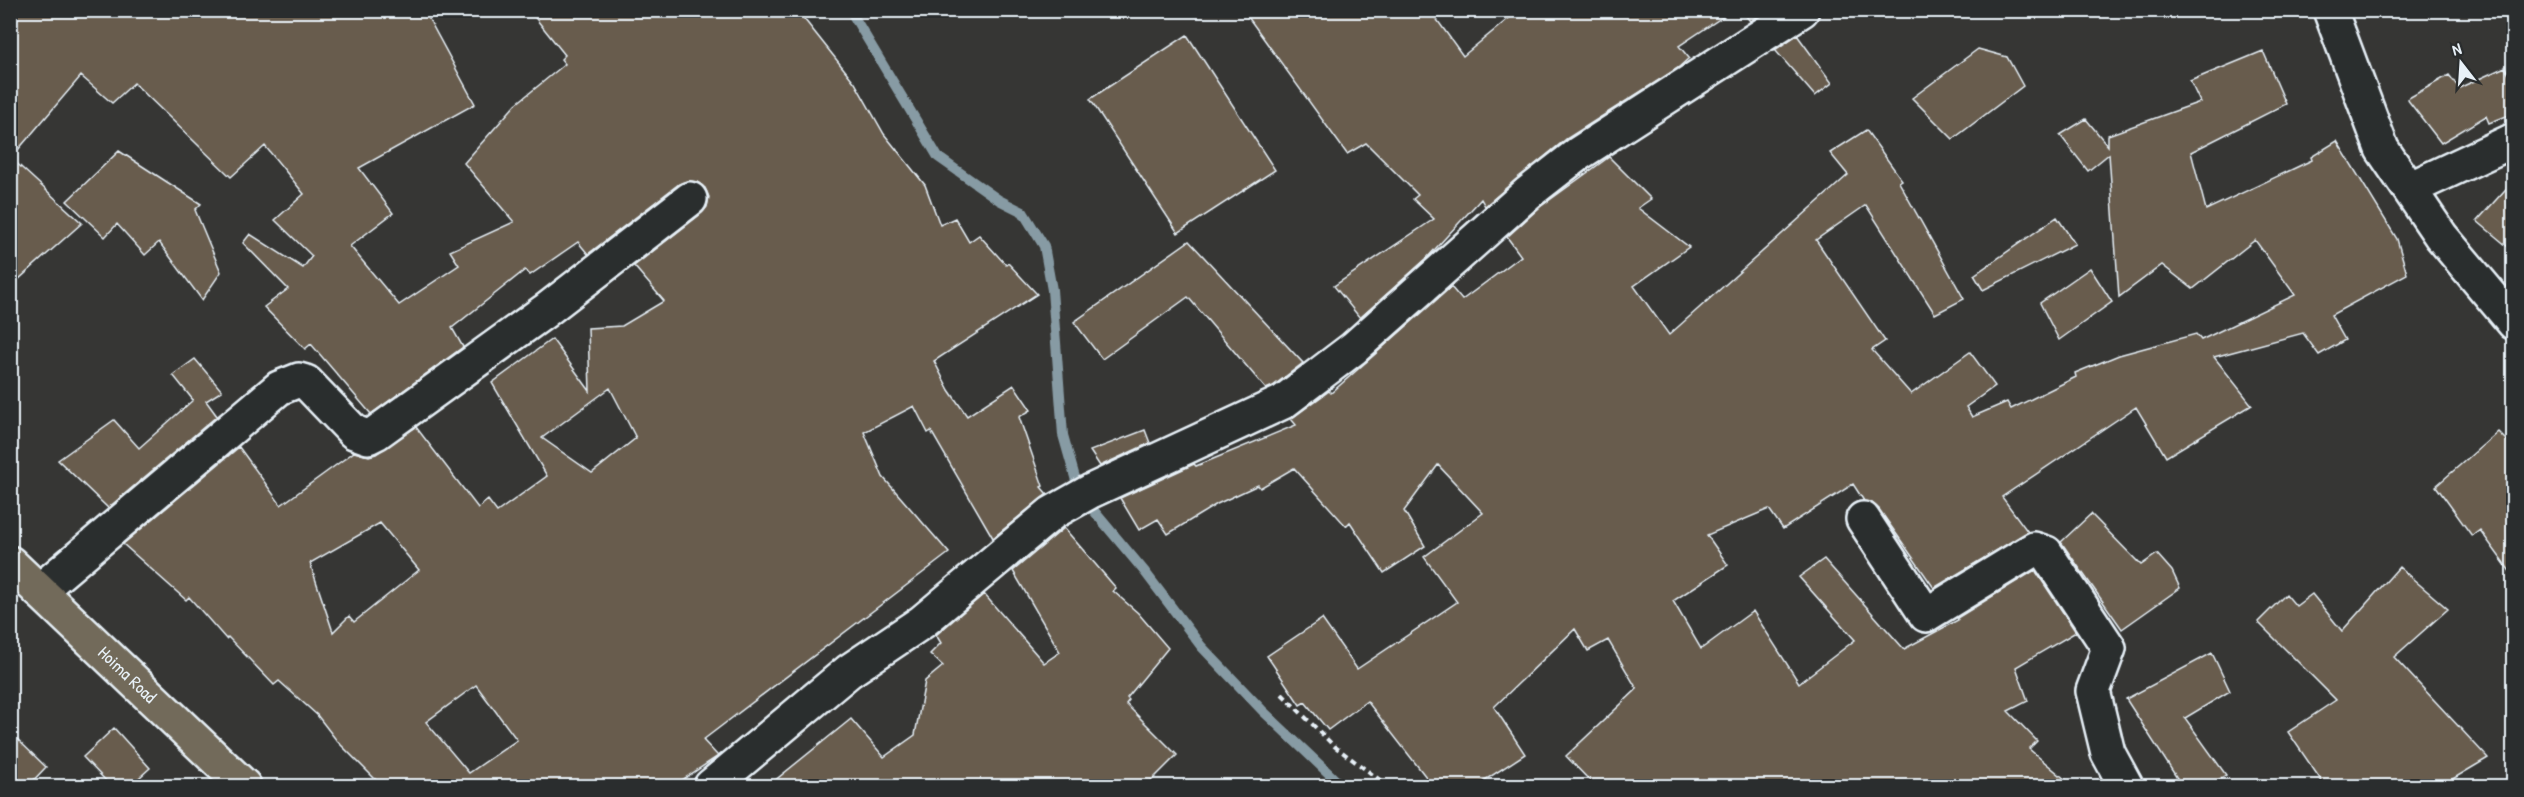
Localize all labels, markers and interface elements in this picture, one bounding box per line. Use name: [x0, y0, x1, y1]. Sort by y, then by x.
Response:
north arrow: [2431, 33, 2491, 93]
text: N: [2449, 37, 2464, 60]
street label: Hoima Road: [93, 640, 163, 709]

